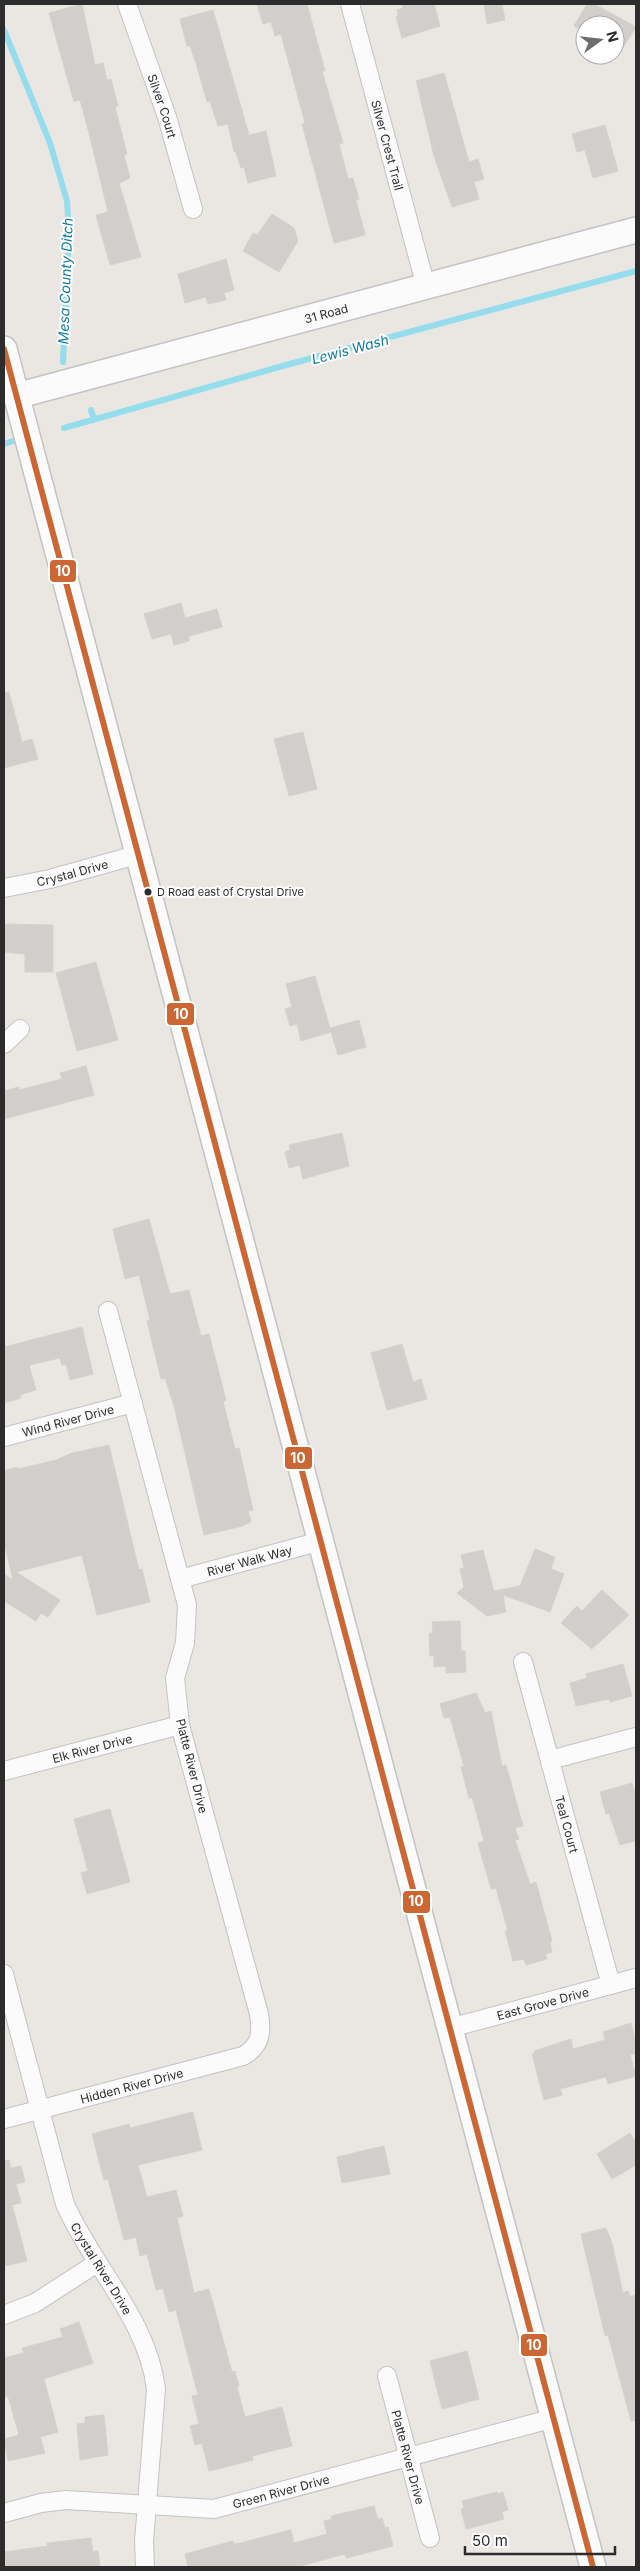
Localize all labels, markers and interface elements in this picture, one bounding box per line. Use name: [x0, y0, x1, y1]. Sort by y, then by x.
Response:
north arrow: [575, 15, 625, 65]
text: N: [603, 29, 623, 44]
street label: Silver Court: [145, 72, 180, 140]
street label: Silver Crest Trail: [369, 98, 407, 192]
water label: Mesa County Ditch: [54, 217, 76, 345]
street label: 31 Road: [303, 300, 350, 326]
water label: Lewis Wash: [310, 331, 390, 367]
line badge: 10: [49, 559, 77, 583]
text: 10: [55, 562, 71, 579]
street label: Crystal Drive: [35, 856, 110, 889]
place label: D Road east of Crystal Drive: [157, 885, 304, 899]
marker: D Road east of Crystal Drive: [143, 887, 153, 897]
line badge: 10: [166, 1002, 195, 1026]
text: 10: [173, 1005, 189, 1022]
street label: Wind River Drive: [20, 1401, 115, 1439]
line badge: 10: [284, 1446, 313, 1470]
text: 10: [290, 1449, 306, 1466]
street label: River Walk Way: [205, 1542, 294, 1579]
street label: Platte River Drive: [173, 1717, 211, 1815]
street label: Elk River Drive: [50, 1730, 134, 1766]
street label: Teal Court: [552, 1794, 582, 1854]
line badge: 10: [402, 1890, 431, 1914]
text: 10: [408, 1892, 424, 1909]
street label: East Grove Drive: [495, 1984, 590, 2023]
street label: Hidden River Drive: [79, 2065, 185, 2106]
street label: Crystal River Drive: [68, 2220, 136, 2317]
line badge: 10: [520, 2333, 548, 2357]
text: 10: [526, 2336, 542, 2353]
street label: Platte River Drive: [389, 2408, 428, 2506]
street label: Green River Drive: [231, 2471, 331, 2511]
scale bar: [465, 2524, 615, 2556]
text: 50 m: [472, 2531, 508, 2550]

